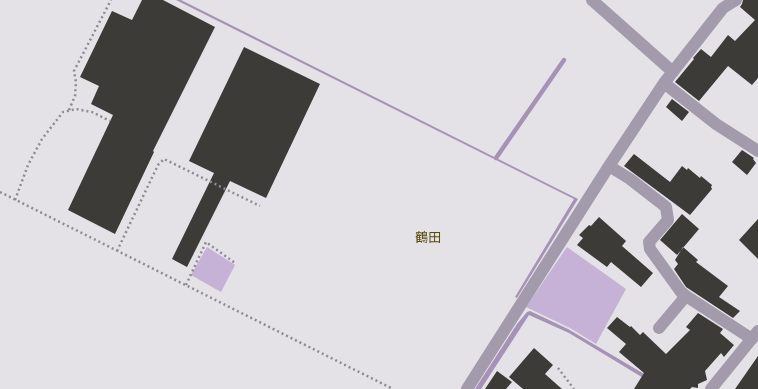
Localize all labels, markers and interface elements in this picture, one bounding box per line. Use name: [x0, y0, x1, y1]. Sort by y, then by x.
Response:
district label: 鶴田: [415, 230, 441, 246]

